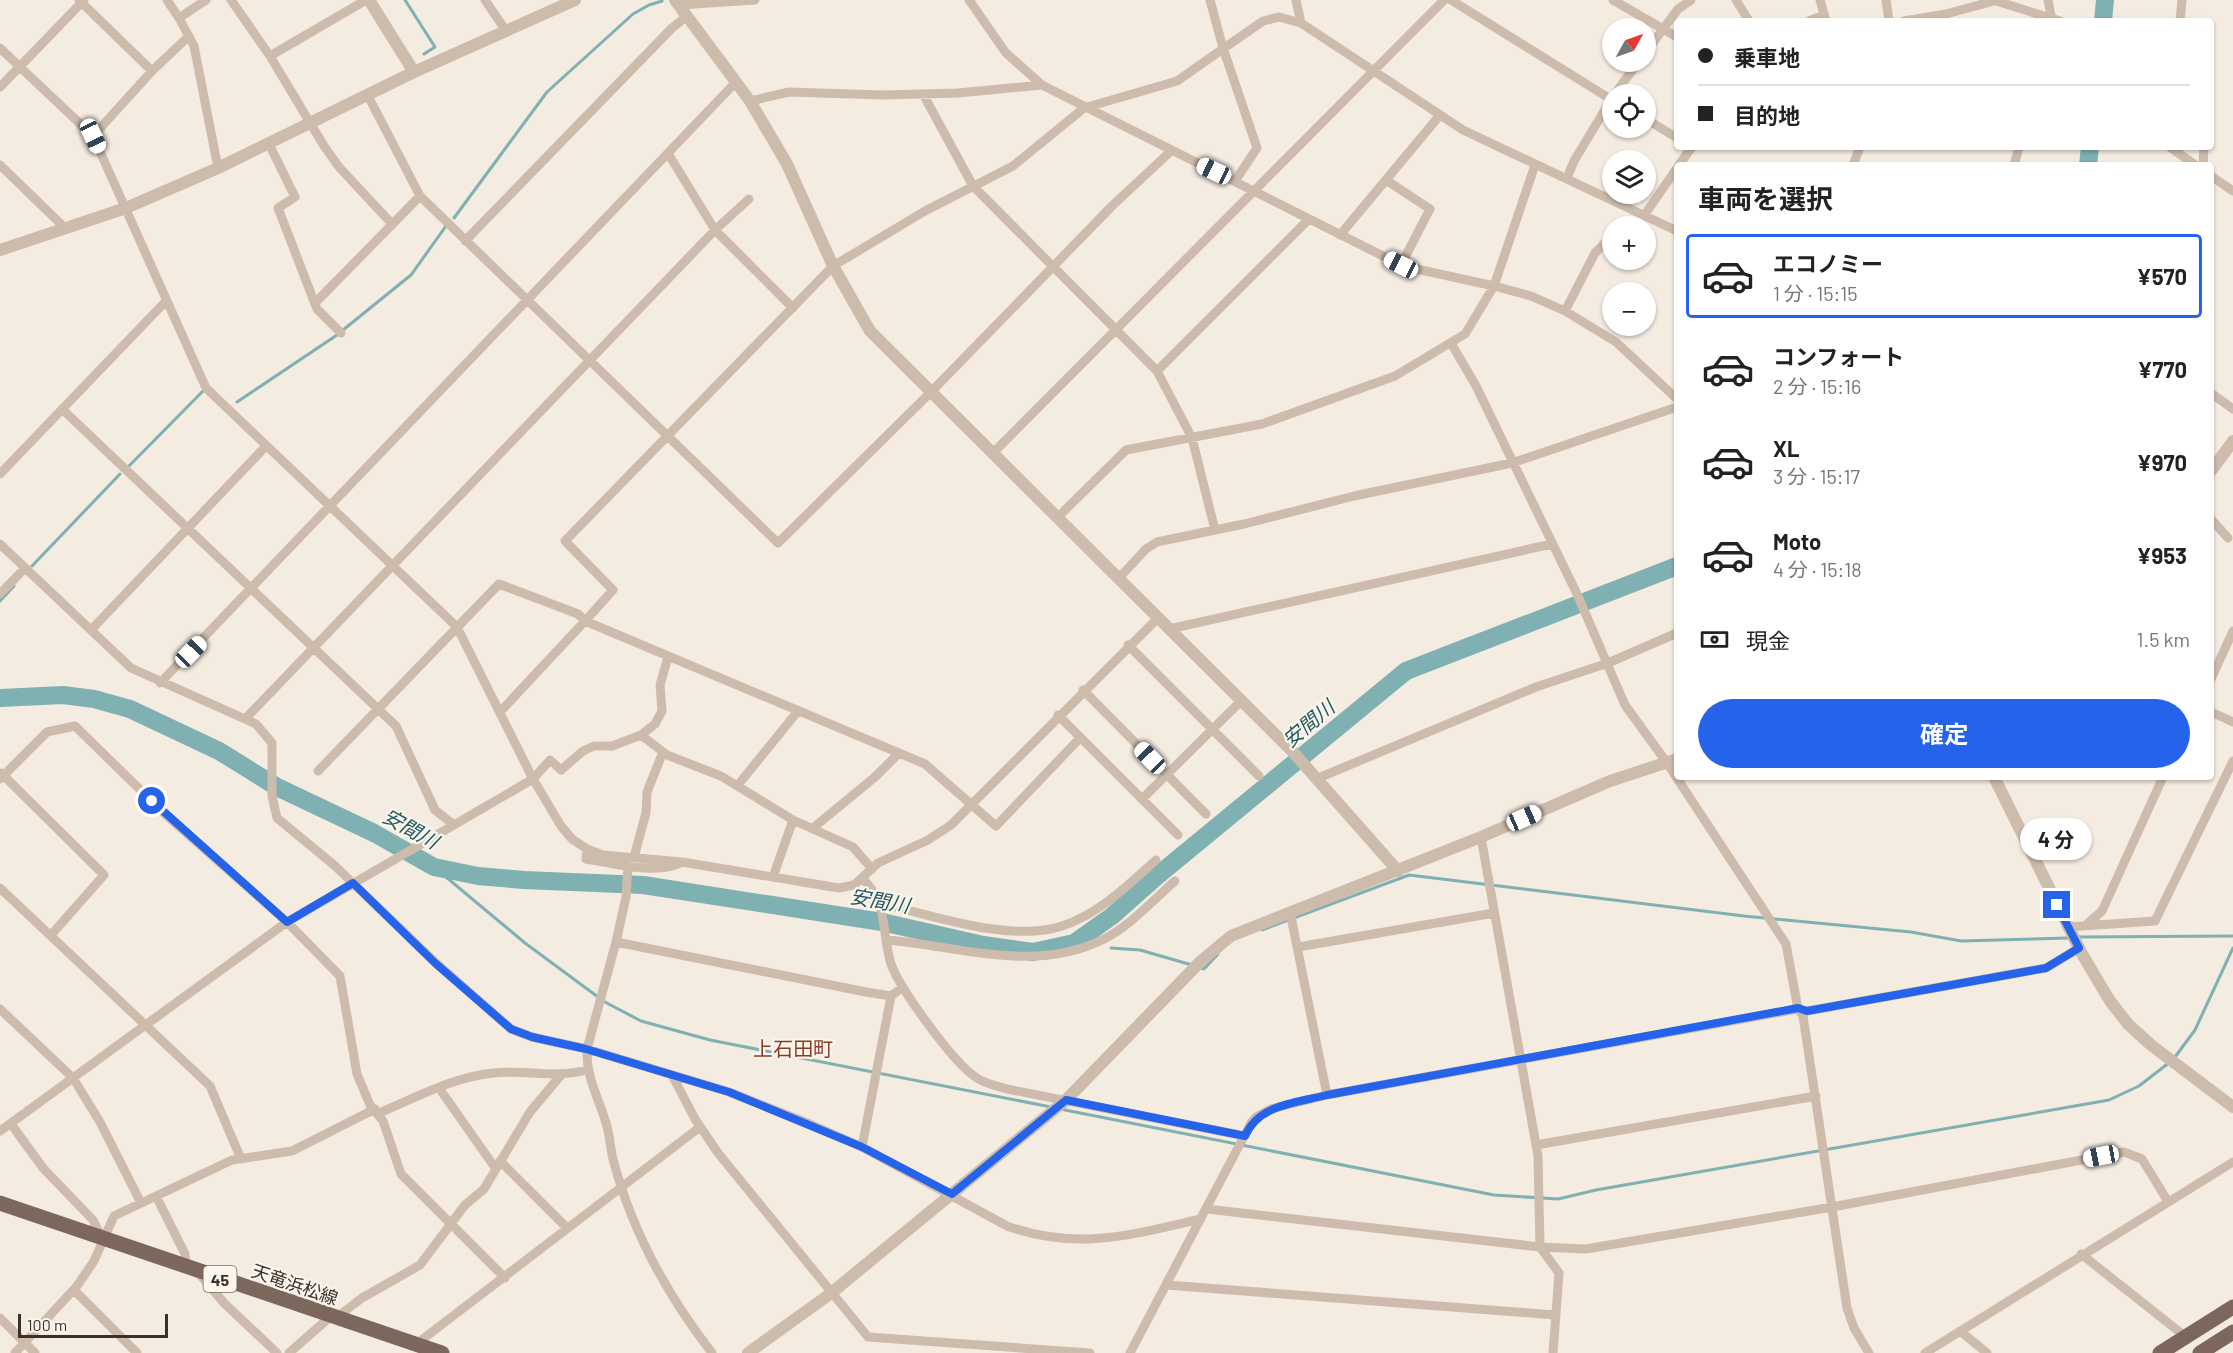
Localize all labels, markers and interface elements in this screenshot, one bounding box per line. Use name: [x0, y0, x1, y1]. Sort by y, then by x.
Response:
north arrow: [1602, 18, 1656, 72]
map controls: [1602, 18, 1656, 336]
text: 乗車地: [1734, 44, 1800, 70]
button: locate: [1602, 84, 1656, 138]
text: 目的地: [1734, 102, 1800, 128]
car: [77, 116, 109, 156]
button: layers: [1602, 150, 1656, 204]
car: [1194, 155, 1234, 187]
text: 車両を選択: [1698, 182, 1833, 214]
button: +: [1602, 216, 1656, 270]
car: [1381, 249, 1421, 281]
icon: car: [1701, 249, 1755, 303]
text: エコノミー: [1773, 250, 1883, 276]
text: ¥570: [2137, 263, 2187, 289]
text: 1 分 · 15:15: [1773, 281, 1858, 305]
button: −: [1602, 282, 1656, 336]
icon: car: [1701, 342, 1755, 396]
text: コンフォート: [1773, 343, 1904, 369]
text: ¥770: [2138, 356, 2187, 382]
text: 2 分 · 15:16: [1773, 374, 1861, 398]
icon: car: [1701, 435, 1755, 489]
text: XL: [1773, 435, 1799, 461]
text: ¥970: [2137, 449, 2187, 475]
text: 3 分 · 15:17: [1773, 464, 1860, 488]
icon: car: [1701, 528, 1755, 582]
text: Moto: [1773, 528, 1821, 554]
text: ¥953: [2136, 542, 2187, 568]
text: 4 分 · 15:18: [1773, 557, 1862, 581]
icon: cash: [1698, 623, 1731, 656]
text: 現金: [1746, 627, 1790, 653]
text: 1.5 km: [2137, 627, 2190, 651]
car: [172, 633, 210, 671]
water label: 安間川: [1277, 693, 1340, 751]
button: 確定: [1698, 699, 2190, 768]
car: [1131, 739, 1169, 777]
route start: [138, 787, 165, 814]
car: [1504, 802, 1544, 834]
water label: 安間川: [379, 803, 445, 854]
callout: 4 分: [2021, 818, 2093, 860]
text: 4 分: [2038, 827, 2074, 851]
water label: 安間川: [848, 883, 914, 917]
route end: [2043, 891, 2070, 918]
district label: 上石田町: [753, 1036, 833, 1060]
car: [2082, 1144, 2120, 1168]
street label: 天竜浜松線: [249, 1259, 341, 1309]
road number: 45: [204, 1266, 236, 1292]
scale bar: [18, 1311, 168, 1338]
text: 100 m: [27, 1315, 67, 1334]

